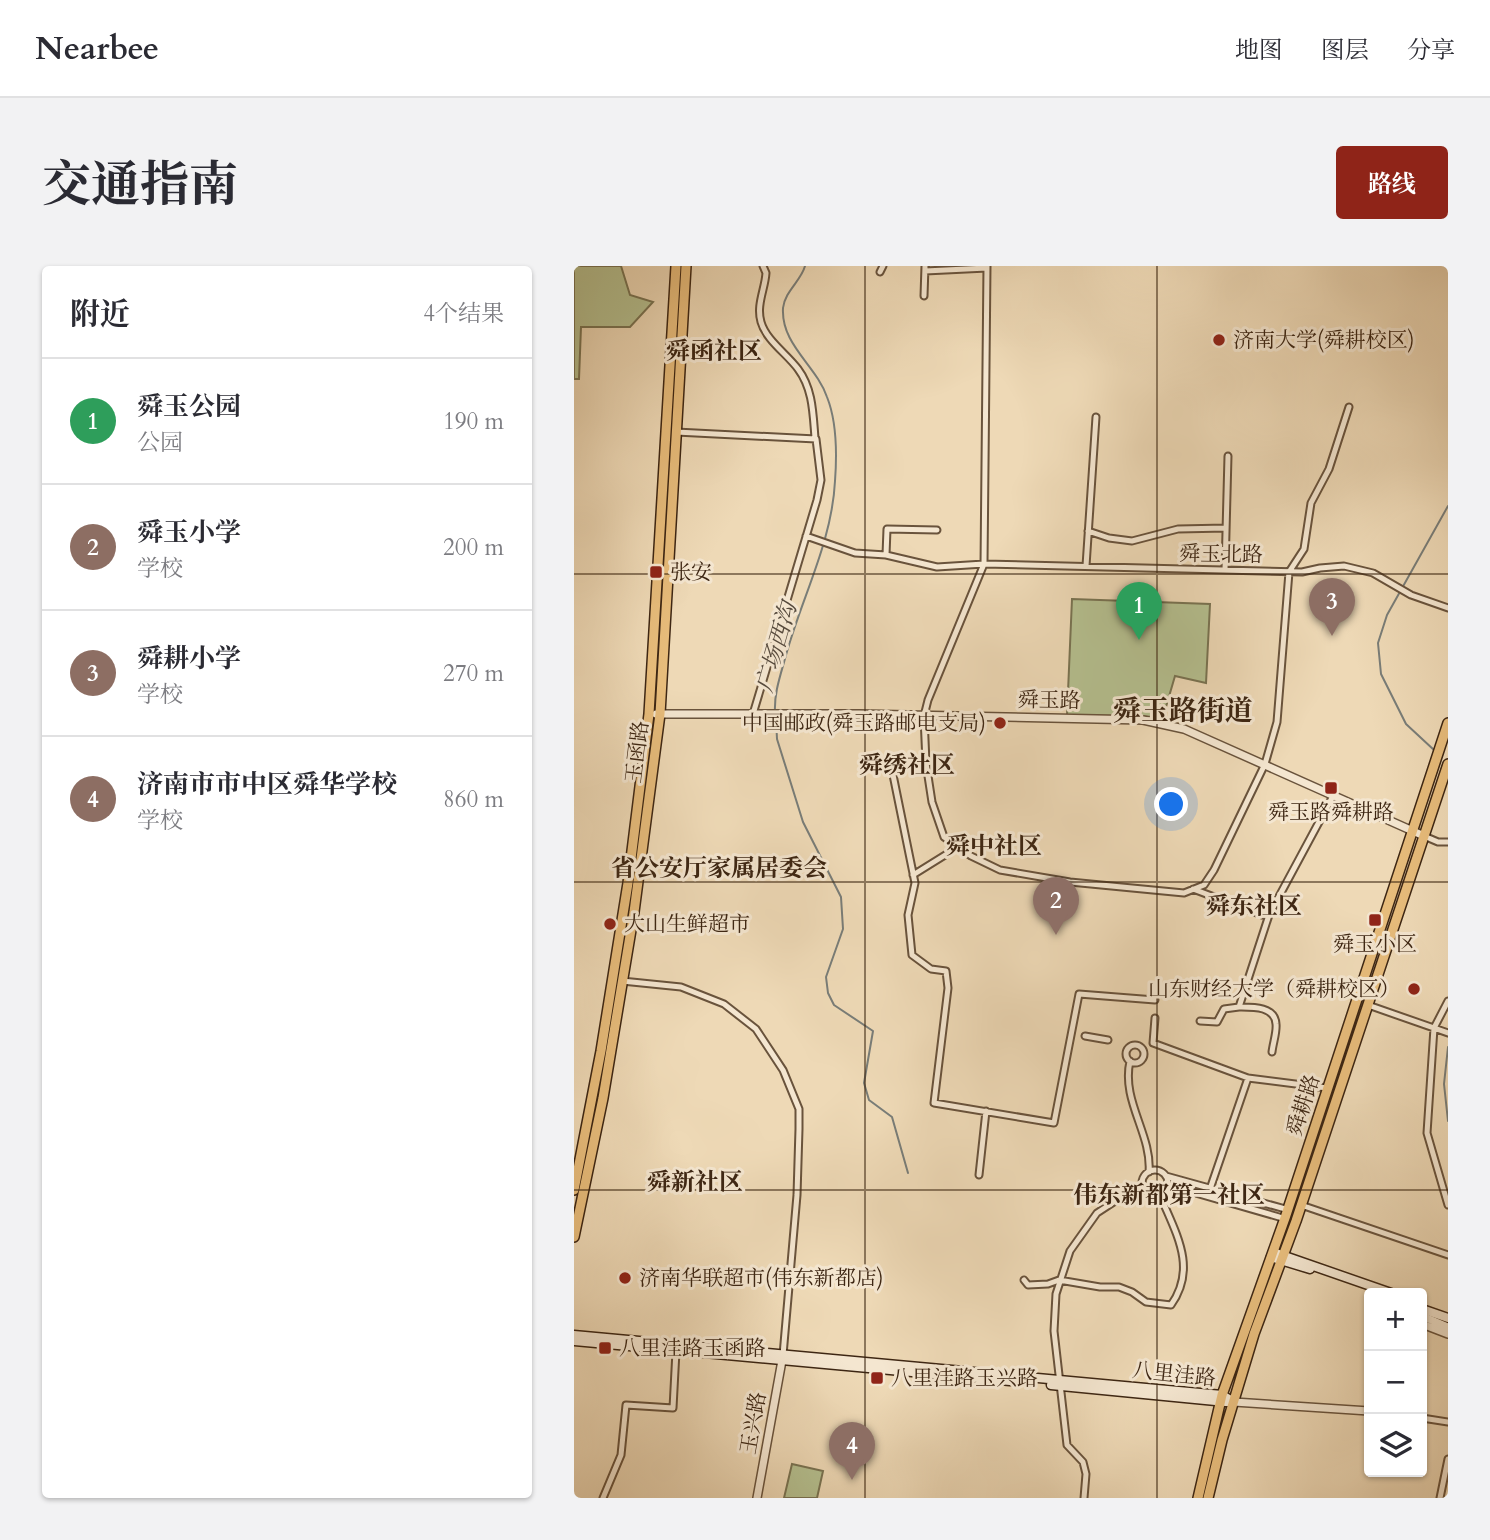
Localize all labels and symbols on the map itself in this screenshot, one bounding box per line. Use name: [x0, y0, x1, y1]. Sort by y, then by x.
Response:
place label: 济南大学(舜耕校区): [1233, 326, 1414, 355]
marker: 济南大学(舜耕校区): [1211, 332, 1227, 348]
district label: 舜函社区: [666, 335, 762, 368]
street label: 舜玉北路: [1179, 539, 1263, 570]
place label: 张安: [670, 558, 712, 587]
marker: 张安: [648, 564, 664, 580]
pin: 3: [1309, 578, 1355, 636]
pin: 1: [1116, 582, 1162, 640]
water label: 广场西沟: [749, 596, 805, 696]
street label: 舜玉路: [1017, 685, 1081, 716]
district label: 舜玉路街道: [1113, 692, 1253, 730]
place label: 中国邮政(舜玉路邮电支局): [742, 709, 986, 738]
marker: 中国邮政(舜玉路邮电支局): [992, 715, 1008, 731]
street label: 玉函路: [619, 719, 656, 785]
district label: 舜绣社区: [859, 749, 955, 782]
marker: 舜玉路舜耕路: [1323, 780, 1339, 796]
your location: [1154, 787, 1188, 821]
place label: 舜玉路舜耕路: [1268, 798, 1394, 827]
district label: 舜中社区: [946, 830, 1042, 863]
district label: 省公安厅家属居委会: [611, 852, 827, 885]
pin: 2: [1033, 877, 1079, 935]
district label: 舜东社区: [1206, 890, 1302, 923]
place label: 大山生鲜超市: [624, 910, 750, 939]
marker: 舜玉小区: [1367, 912, 1383, 928]
marker: 大山生鲜超市: [602, 916, 618, 932]
place label: 舜玉小区: [1333, 930, 1417, 959]
place label: 山东财经大学（舜耕校区）: [1148, 975, 1400, 1004]
marker: 山东财经大学（舜耕校区）: [1406, 981, 1422, 997]
street label: 舜耕路: [1280, 1071, 1327, 1140]
district label: 舜新社区: [647, 1166, 743, 1199]
district label: 伟东新都第一社区: [1073, 1179, 1265, 1212]
place label: 济南华联超市(伟东新都店): [639, 1264, 883, 1293]
marker: 济南华联超市(伟东新都店): [617, 1270, 633, 1286]
place label: 八里洼路玉函路: [619, 1334, 766, 1363]
marker: 八里洼路玉函路: [597, 1340, 613, 1356]
street label: 八里洼路: [1131, 1356, 1217, 1393]
place label: 八里洼路玉兴路: [891, 1364, 1038, 1393]
marker: 八里洼路玉兴路: [869, 1370, 885, 1386]
street label: 玉兴路: [734, 1390, 773, 1457]
pin: 4: [829, 1422, 875, 1480]

